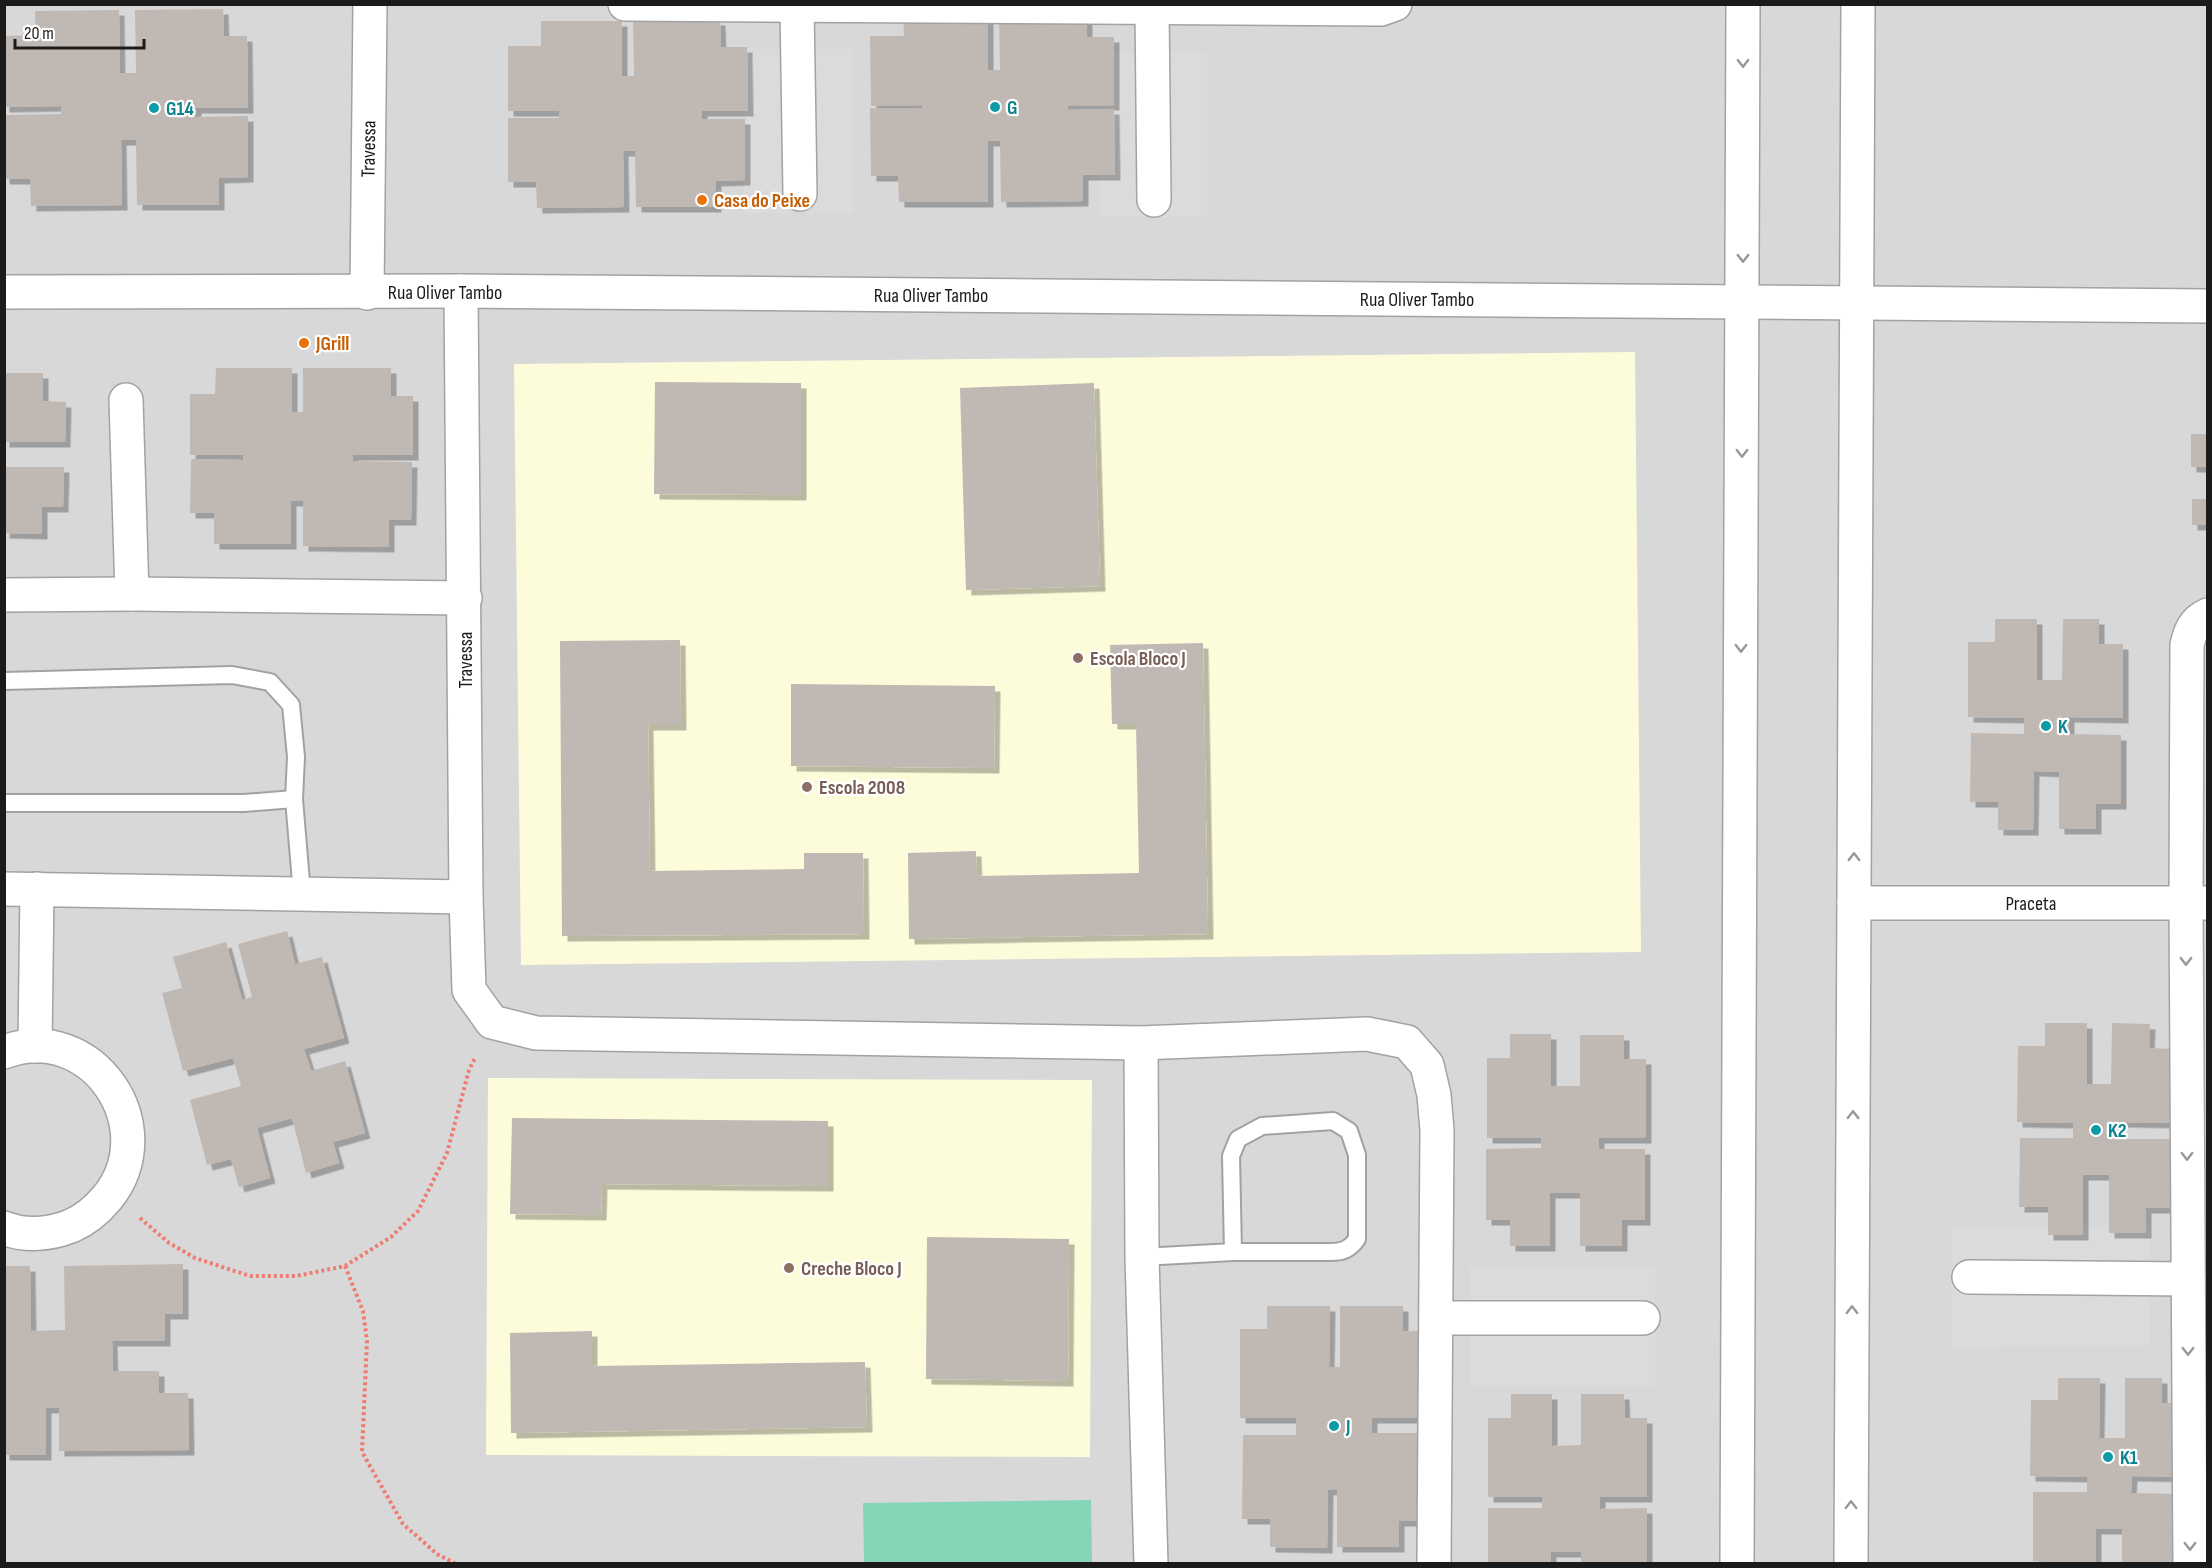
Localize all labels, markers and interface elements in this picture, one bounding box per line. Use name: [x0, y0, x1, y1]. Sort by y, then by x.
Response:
scale bar: [15, 12, 144, 50]
text: 20 m: [24, 23, 54, 44]
one-way arrow: [1737, 58, 1749, 67]
place label: G: [1007, 96, 1018, 120]
place label: G14: [166, 97, 194, 121]
marker: G: [988, 100, 1002, 114]
marker: G14: [147, 101, 161, 115]
street label: Travessa: [357, 120, 381, 178]
place label: Casa do Peixe: [714, 189, 810, 213]
marker: Casa do Peixe: [695, 193, 709, 207]
one-way arrow: [1737, 253, 1749, 262]
street label: Rua Oliver Tambo: [388, 281, 502, 305]
street label: Rua Oliver Tambo: [874, 284, 988, 308]
street label: Rua Oliver Tambo: [1360, 288, 1474, 312]
place label: JGrill: [315, 332, 349, 356]
marker: JGrill: [297, 336, 311, 350]
one-way arrow: [1736, 448, 1748, 457]
street label: Travessa: [454, 632, 478, 689]
one-way arrow: [1735, 643, 1747, 652]
place label: Escola Bloco J: [1090, 647, 1186, 671]
marker: Escola Bloco J: [1071, 651, 1085, 665]
place label: K: [2058, 715, 2068, 739]
marker: K: [2039, 719, 2053, 733]
place label: Escola 2008: [819, 776, 905, 800]
marker: Escola 2008: [800, 780, 814, 794]
one-way arrow: [1848, 853, 1860, 862]
street label: Praceta: [2005, 892, 2057, 916]
one-way arrow: [2180, 957, 2192, 966]
one-way arrow: [1847, 1111, 1859, 1120]
place label: K2: [2108, 1119, 2127, 1143]
marker: K2: [2089, 1123, 2103, 1137]
one-way arrow: [2181, 1152, 2193, 1161]
place label: Creche Bloco J: [801, 1257, 902, 1281]
marker: Creche Bloco J: [782, 1261, 796, 1275]
one-way arrow: [1846, 1306, 1858, 1315]
one-way arrow: [2182, 1347, 2195, 1356]
place label: J: [1345, 1415, 1351, 1439]
marker: J: [1327, 1419, 1341, 1433]
place label: K1: [2120, 1446, 2138, 1470]
marker: K1: [2101, 1450, 2115, 1464]
one-way arrow: [1845, 1501, 1857, 1510]
one-way arrow: [2184, 1542, 2196, 1551]

